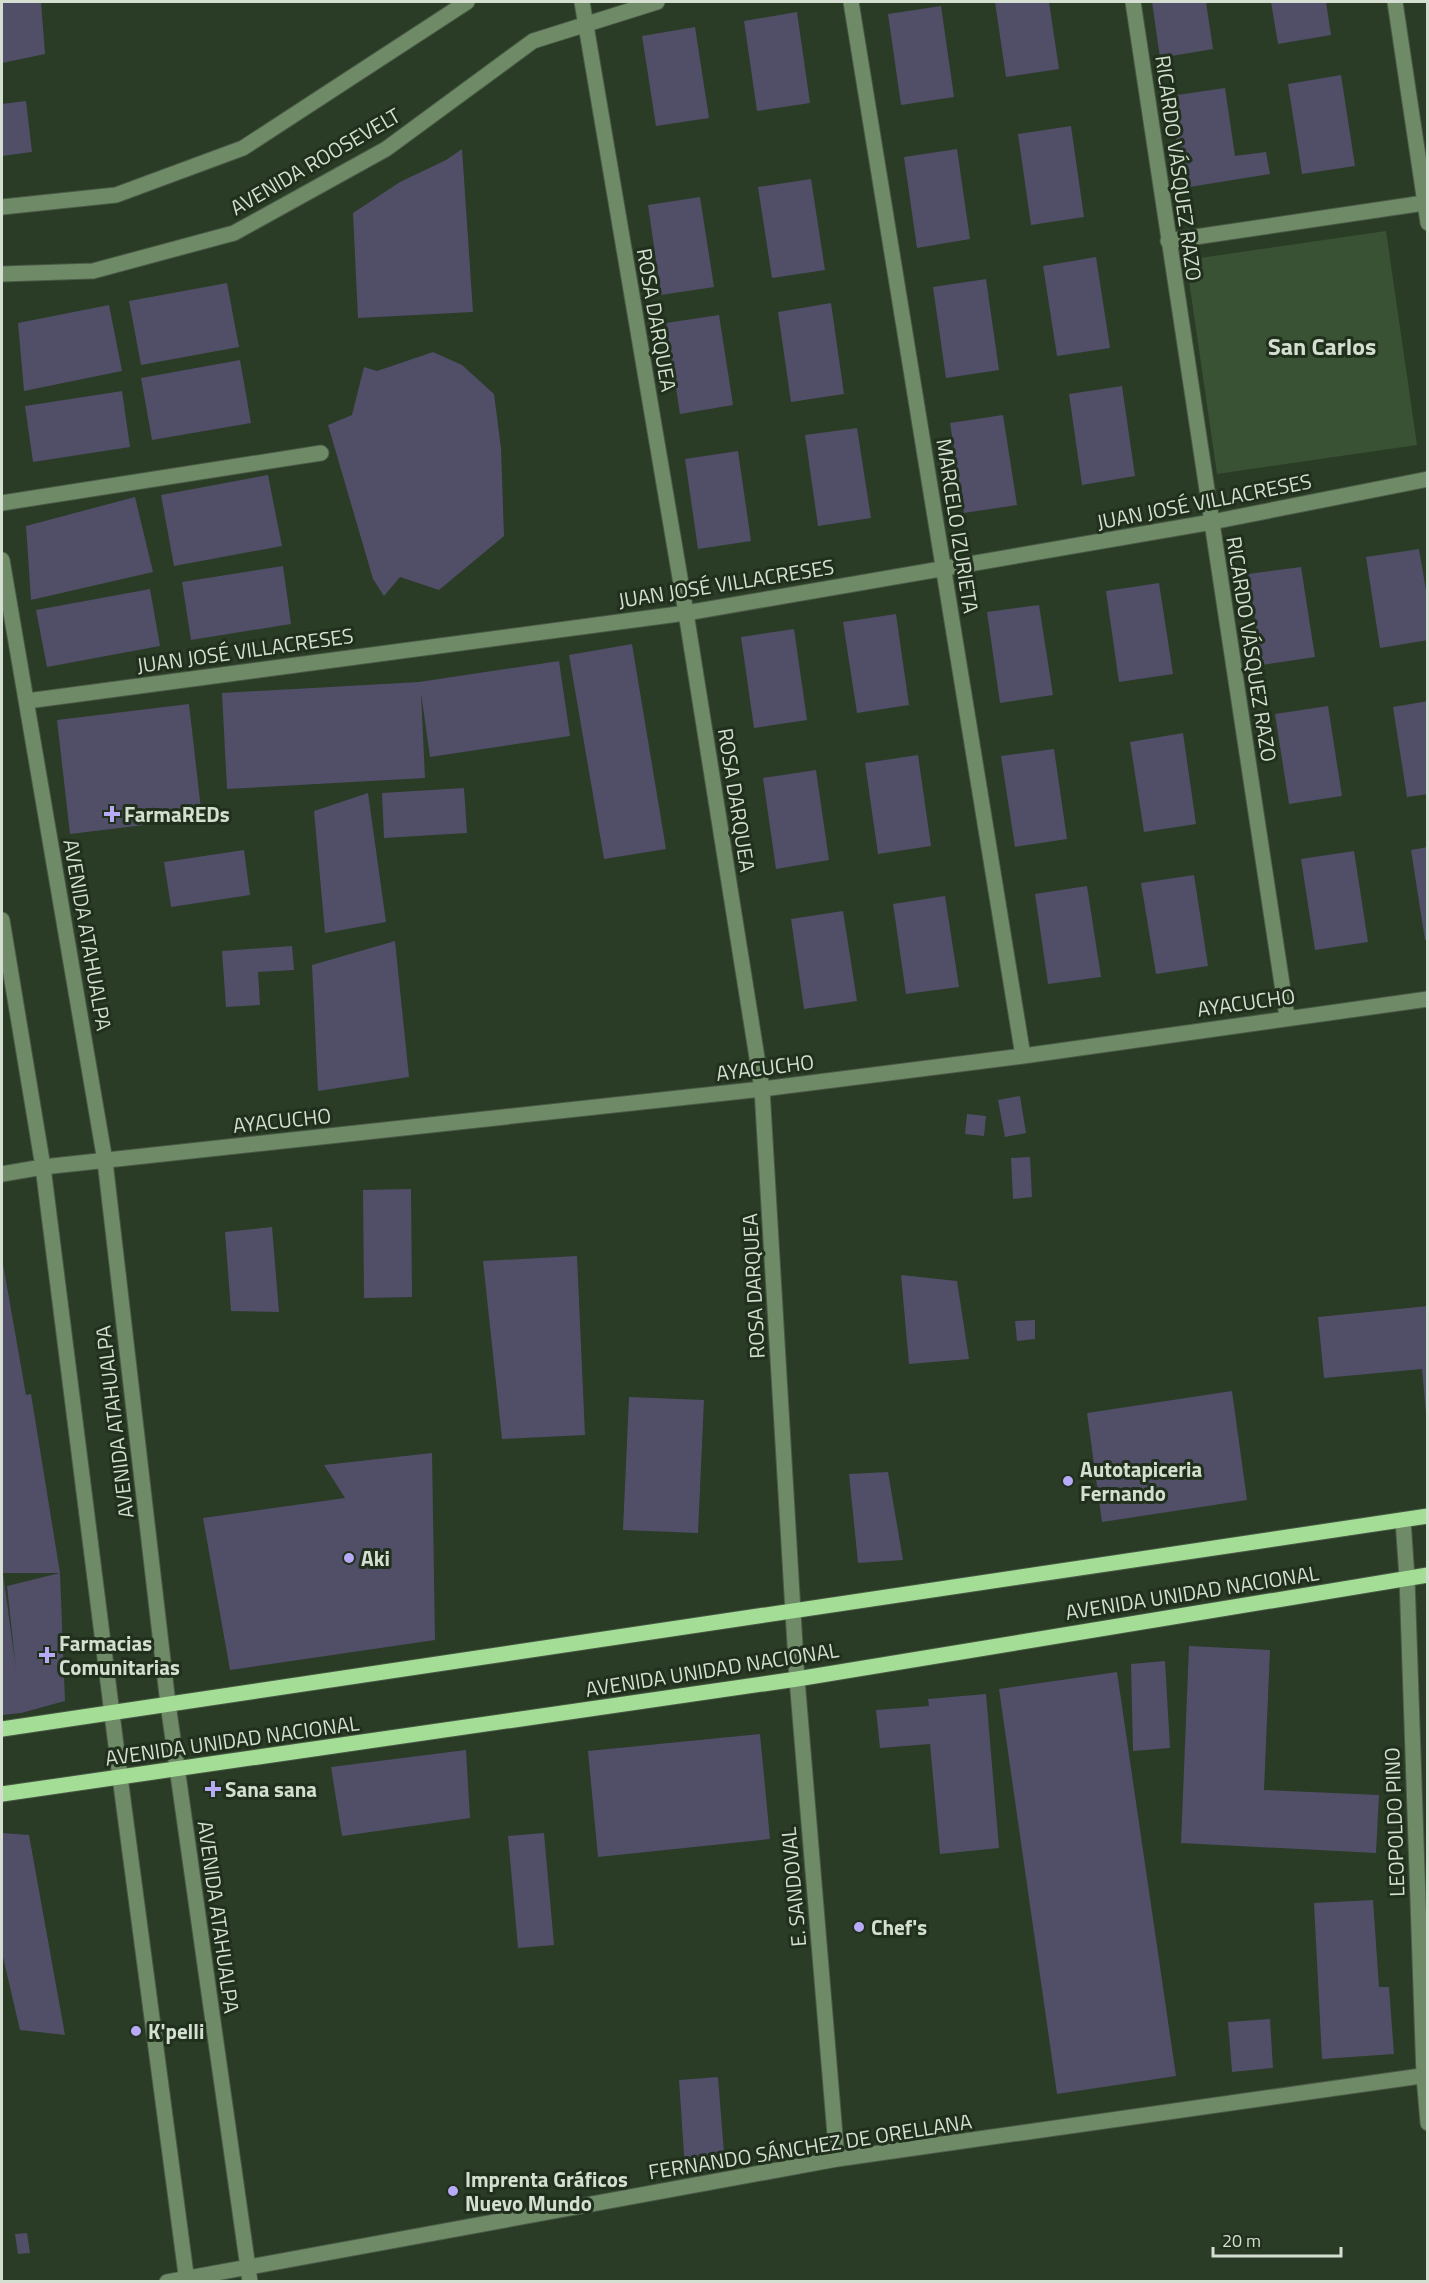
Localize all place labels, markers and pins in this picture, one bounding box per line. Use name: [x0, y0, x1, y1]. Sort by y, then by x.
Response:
place label: FarmaREDs: [124, 798, 230, 830]
marker: FarmaREDs: [105, 807, 119, 821]
place label: Autotapiceria Fernando: [1080, 1453, 1203, 1509]
marker: Autotapiceria Fernando: [1061, 1474, 1075, 1488]
place label: Aki: [361, 1542, 390, 1574]
marker: Aki: [342, 1551, 356, 1565]
place label: Farmacias Comunitarias: [59, 1627, 180, 1683]
marker: Farmacias Comunitarias: [40, 1648, 54, 1662]
place label: Sana sana: [225, 1773, 317, 1805]
marker: Sana sana: [206, 1782, 220, 1796]
place label: Chef's: [871, 1911, 927, 1943]
marker: Chef's: [852, 1920, 866, 1934]
place label: K'pelli: [148, 2015, 204, 2047]
marker: K'pelli: [129, 2024, 143, 2038]
place label: Imprenta Gráficos Nuevo Mundo: [465, 2163, 628, 2219]
marker: Imprenta Gráficos Nuevo Mundo: [446, 2184, 460, 2198]

